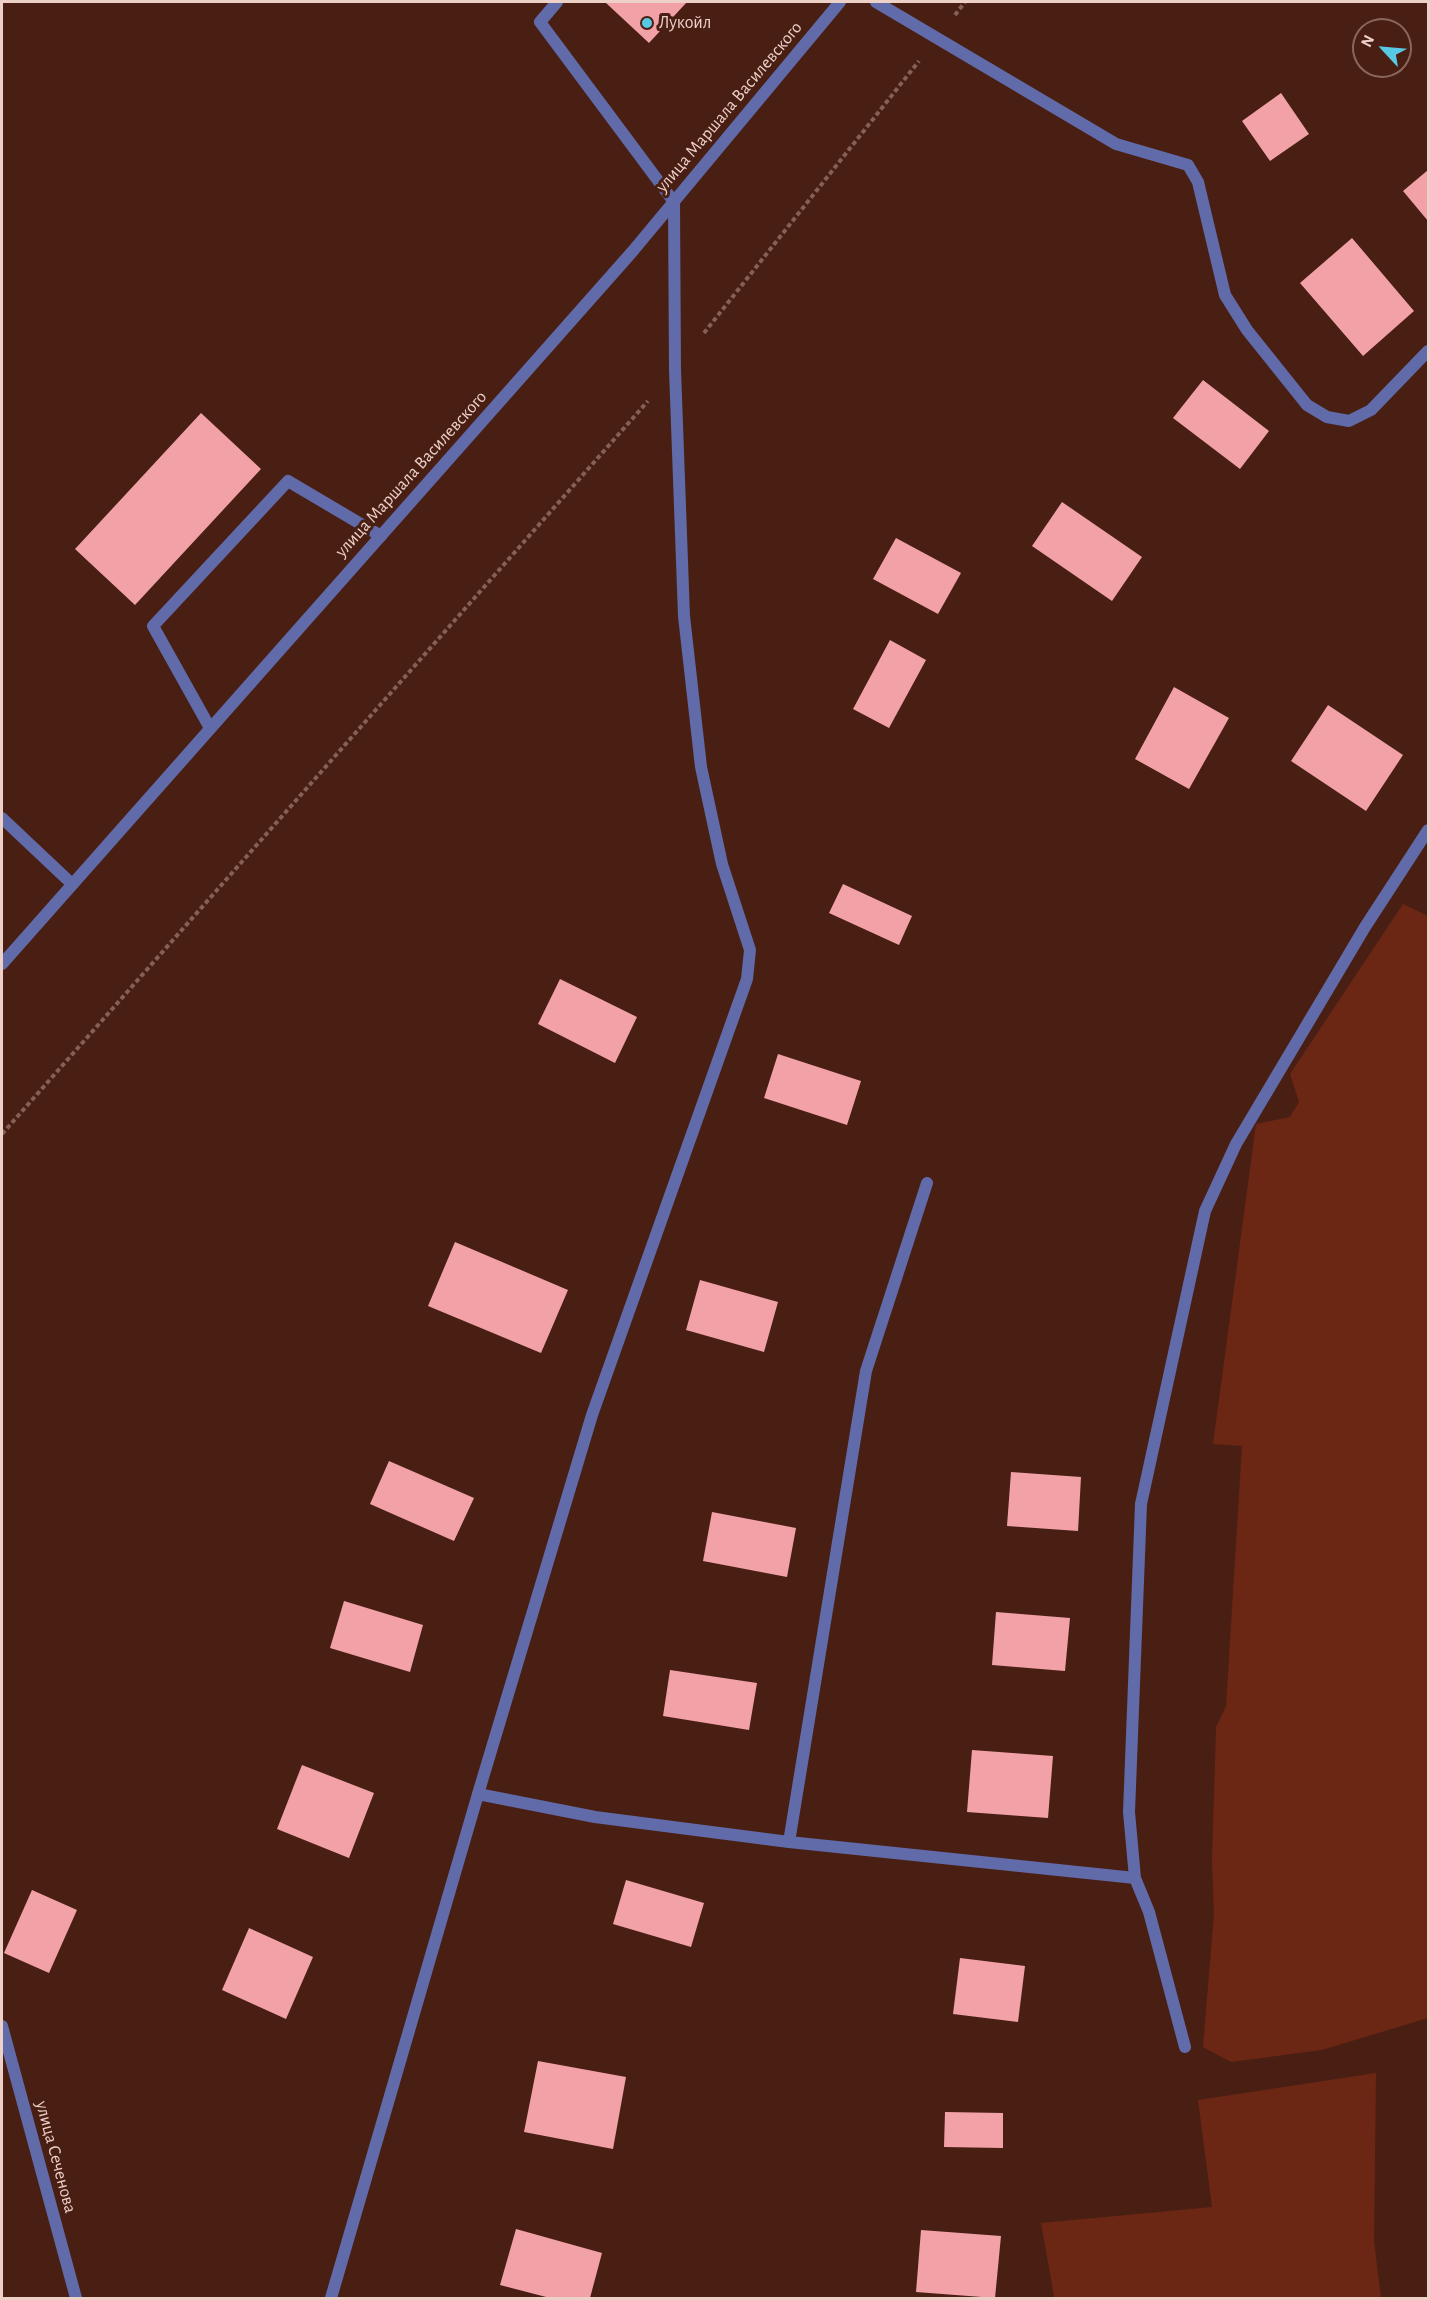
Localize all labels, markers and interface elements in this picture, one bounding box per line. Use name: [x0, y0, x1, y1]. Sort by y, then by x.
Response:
place label: Лукойл: [659, 12, 711, 34]
marker: Лукойл: [640, 16, 654, 30]
street label: улица Маршала Василевского: [651, 17, 807, 197]
north arrow: [1352, 18, 1412, 78]
text: N: [1358, 32, 1377, 49]
street label: улица Маршала Василевского: [331, 386, 491, 562]
street label: улица Сеченова: [31, 2099, 81, 2215]

